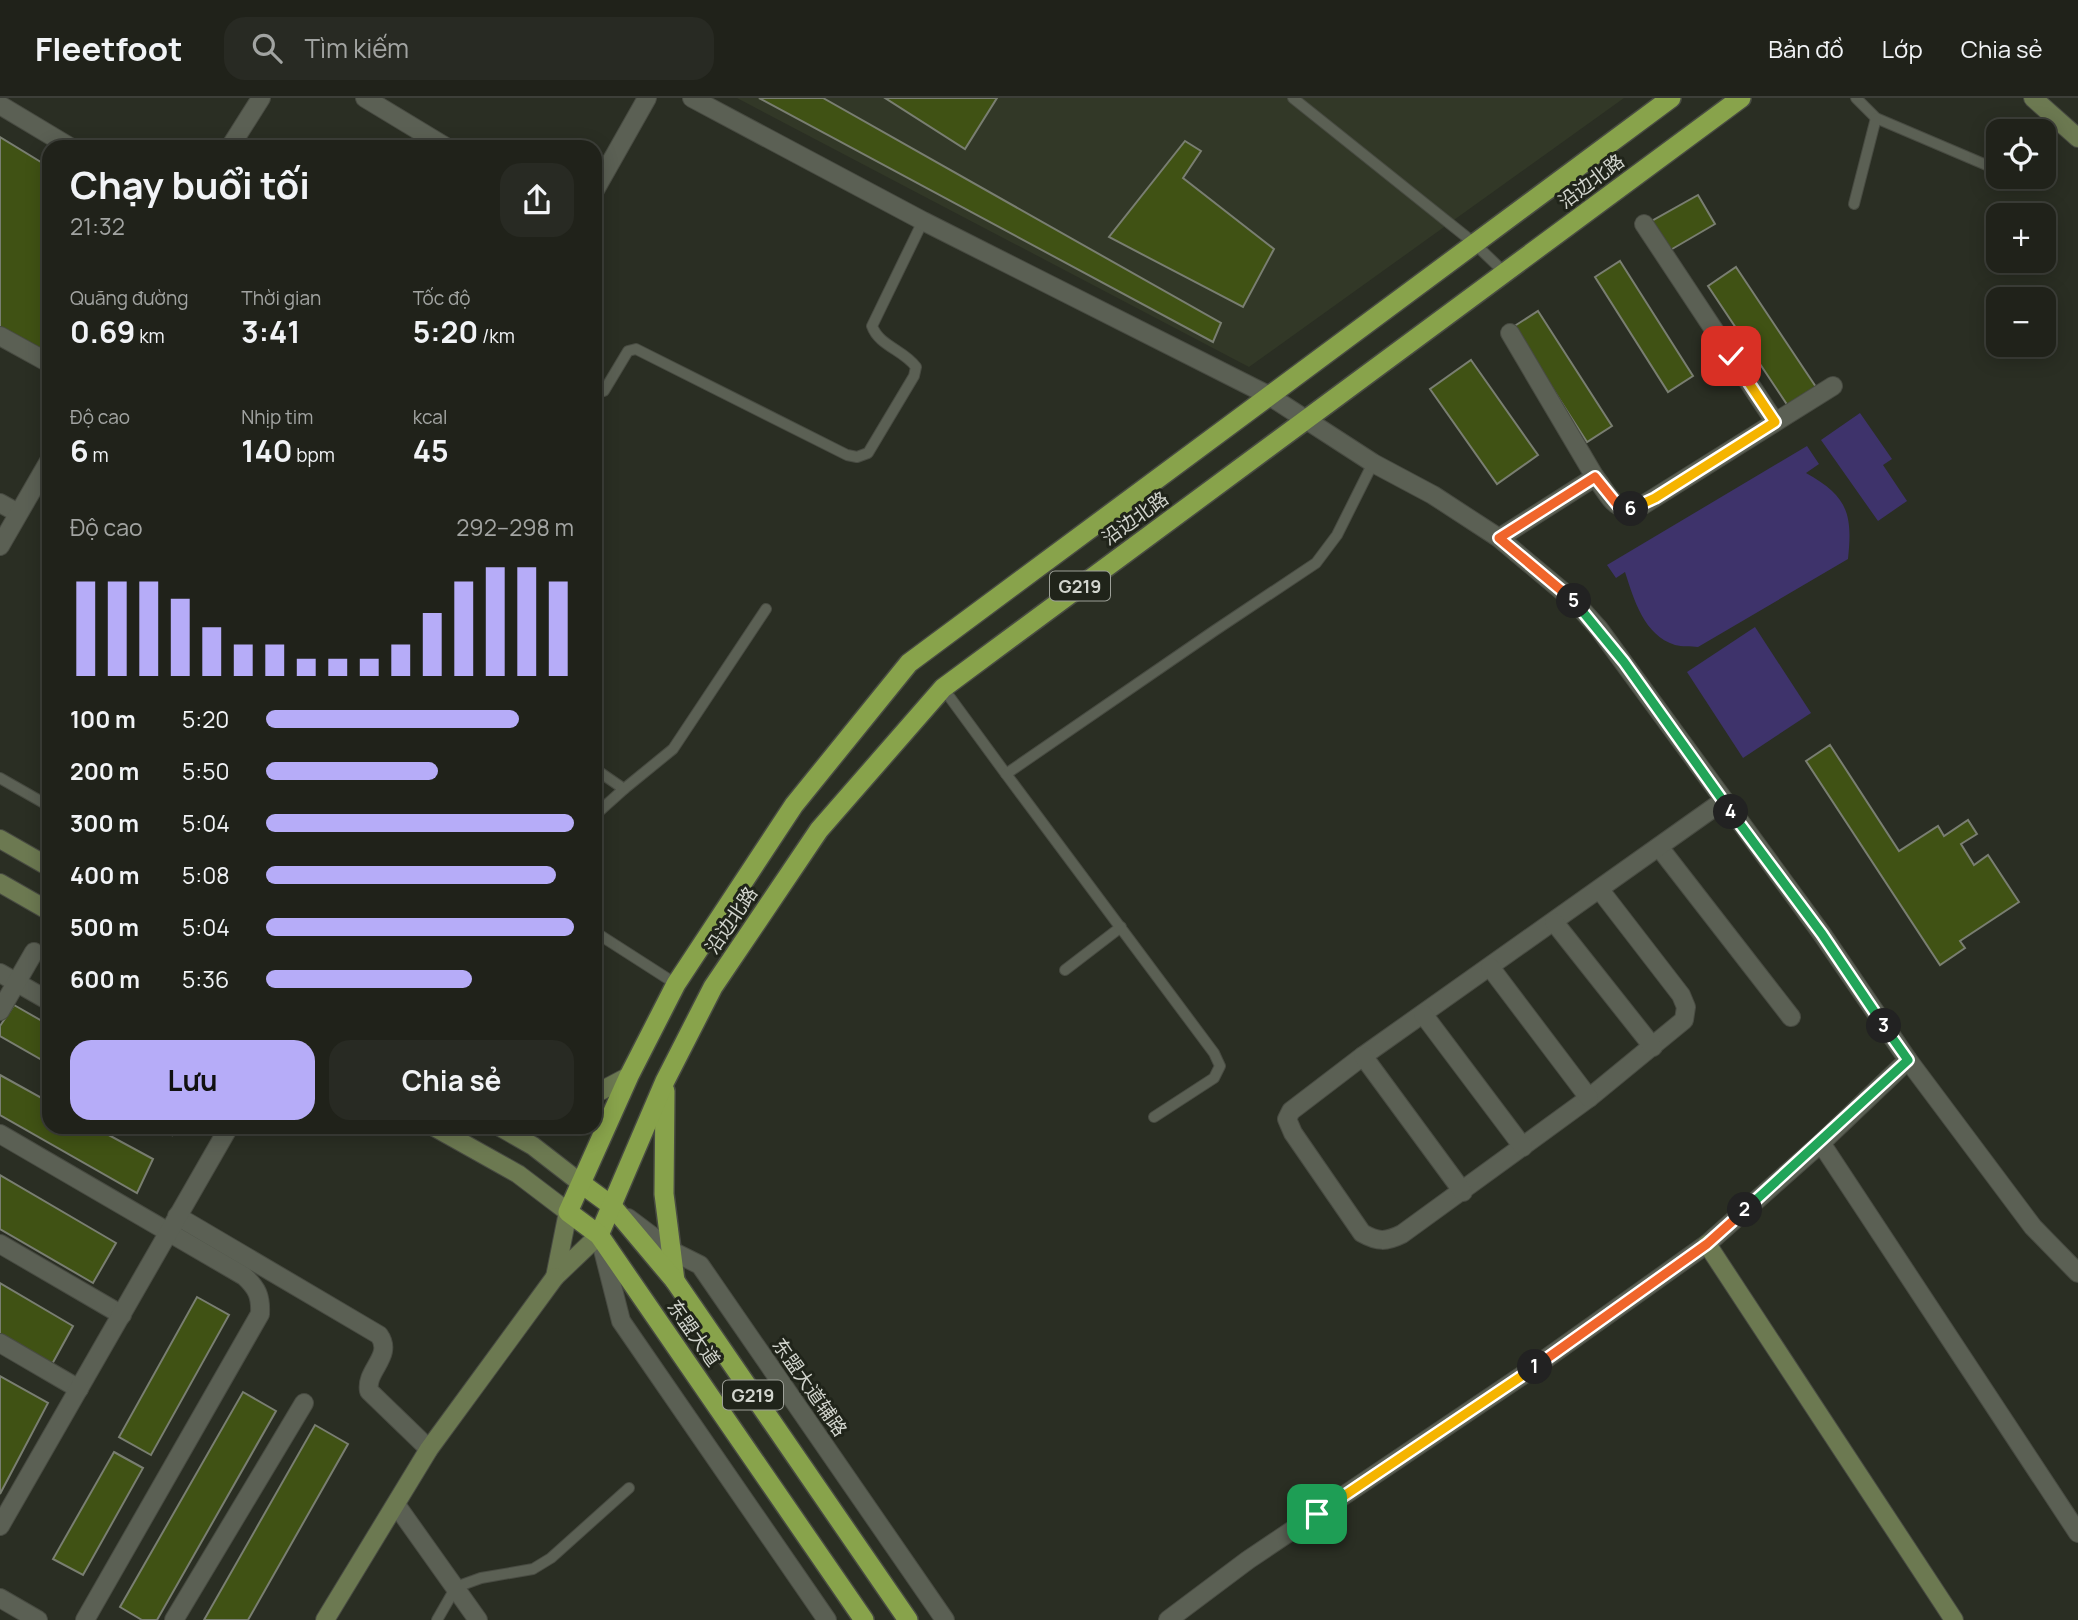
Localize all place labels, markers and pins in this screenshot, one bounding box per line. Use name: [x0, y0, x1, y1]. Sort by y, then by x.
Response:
pin: [1701, 326, 1761, 386]
pin: 6: [1614, 492, 1648, 526]
pin: 5: [1556, 584, 1592, 618]
pin: 4: [1714, 794, 1748, 830]
pin: 3: [1867, 1009, 1902, 1044]
pin: 2: [1728, 1192, 1762, 1228]
pin: 1: [1518, 1350, 1552, 1384]
pin: [1287, 1484, 1347, 1544]

